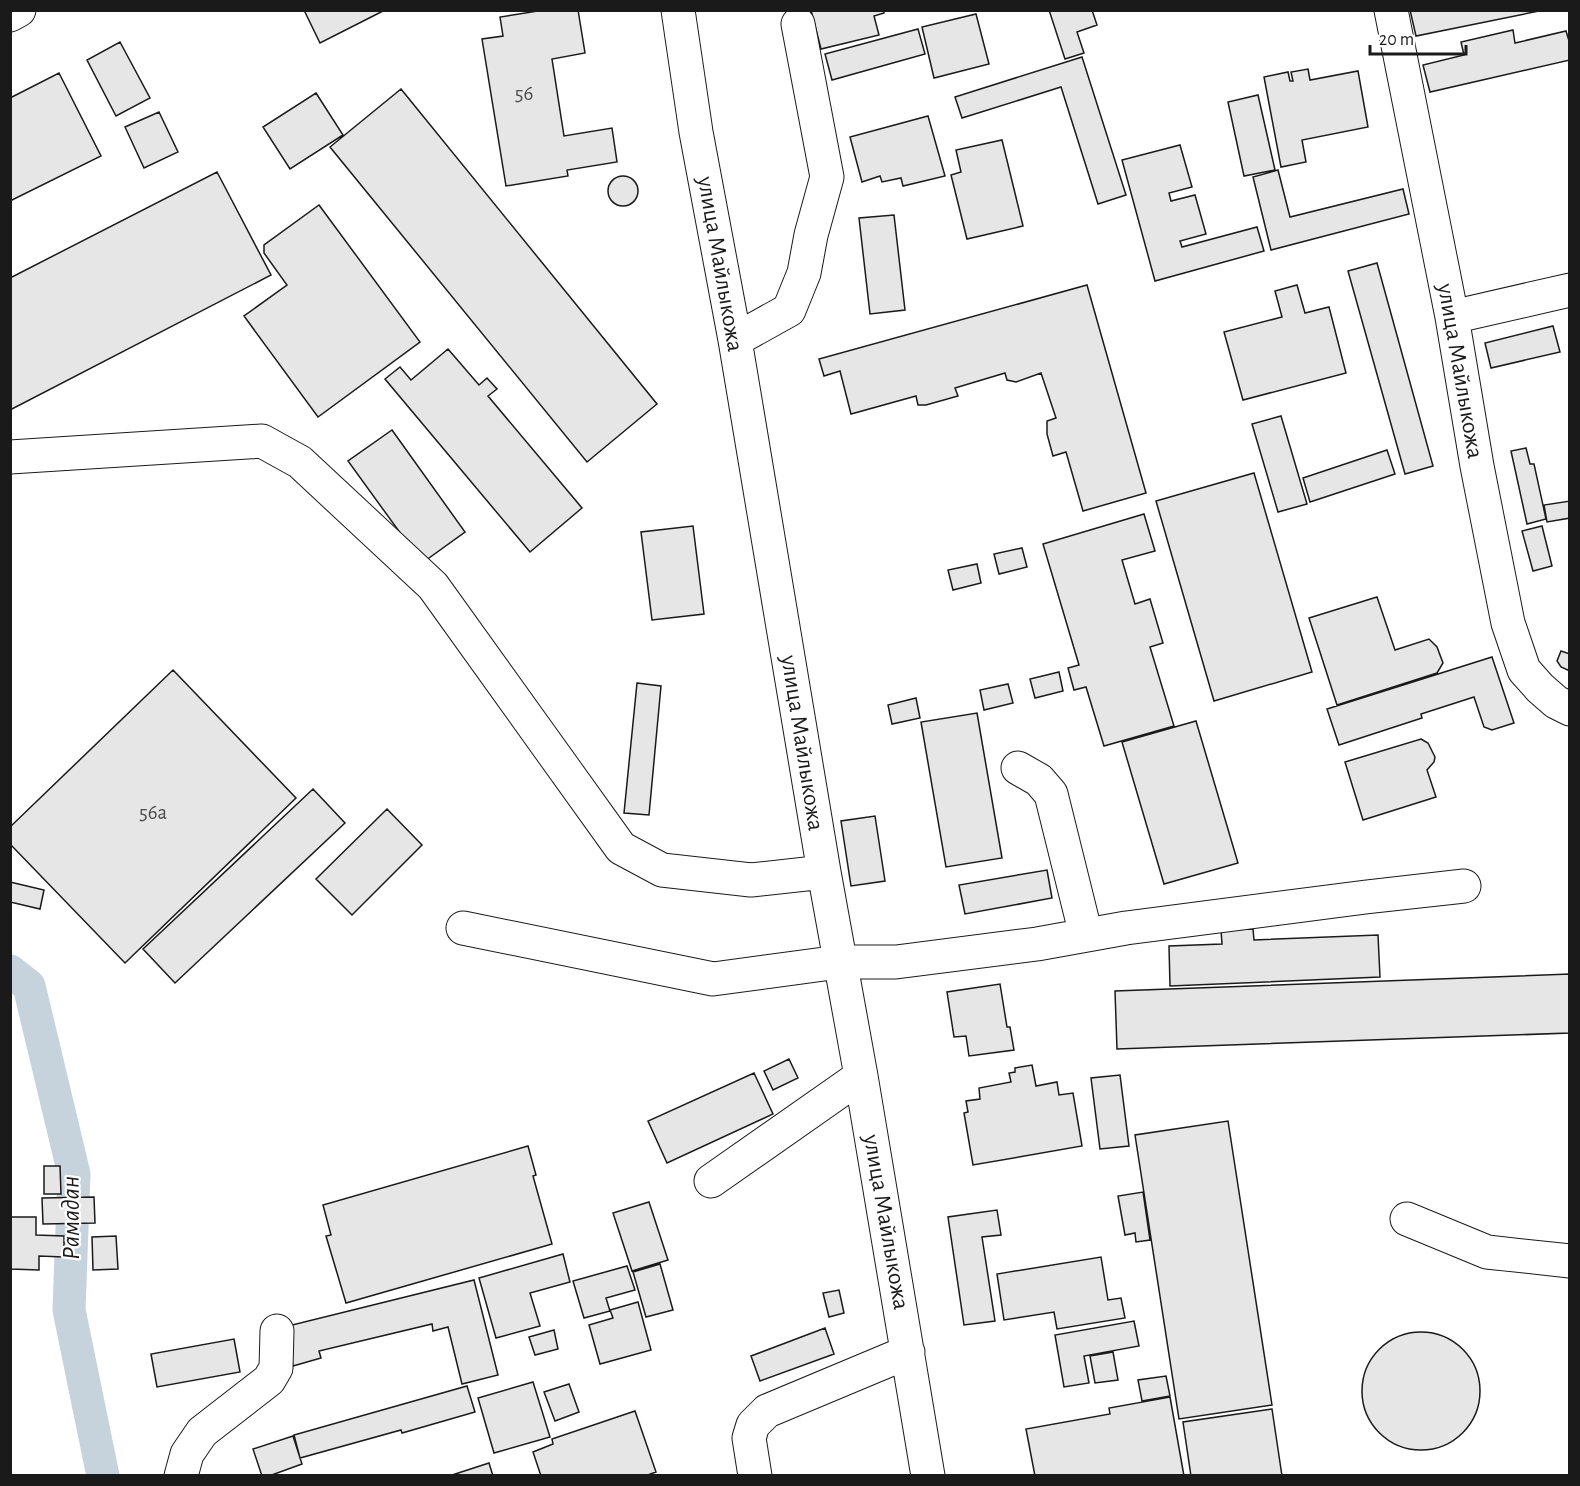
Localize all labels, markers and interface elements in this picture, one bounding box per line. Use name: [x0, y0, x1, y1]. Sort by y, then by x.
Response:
scale bar: [1370, 18, 1466, 56]
text: 20 m: [1379, 31, 1414, 49]
house number: 56: [515, 83, 533, 104]
street label: улица Майлыкожа: [693, 174, 747, 353]
street label: улица Майлыкожа: [1433, 281, 1487, 460]
street label: улица Майлыкожа: [776, 653, 828, 833]
house number: 56а: [139, 802, 168, 823]
street label: улица Майлыкожа: [859, 1132, 913, 1311]
water label: Рамадан: [58, 1176, 84, 1260]

